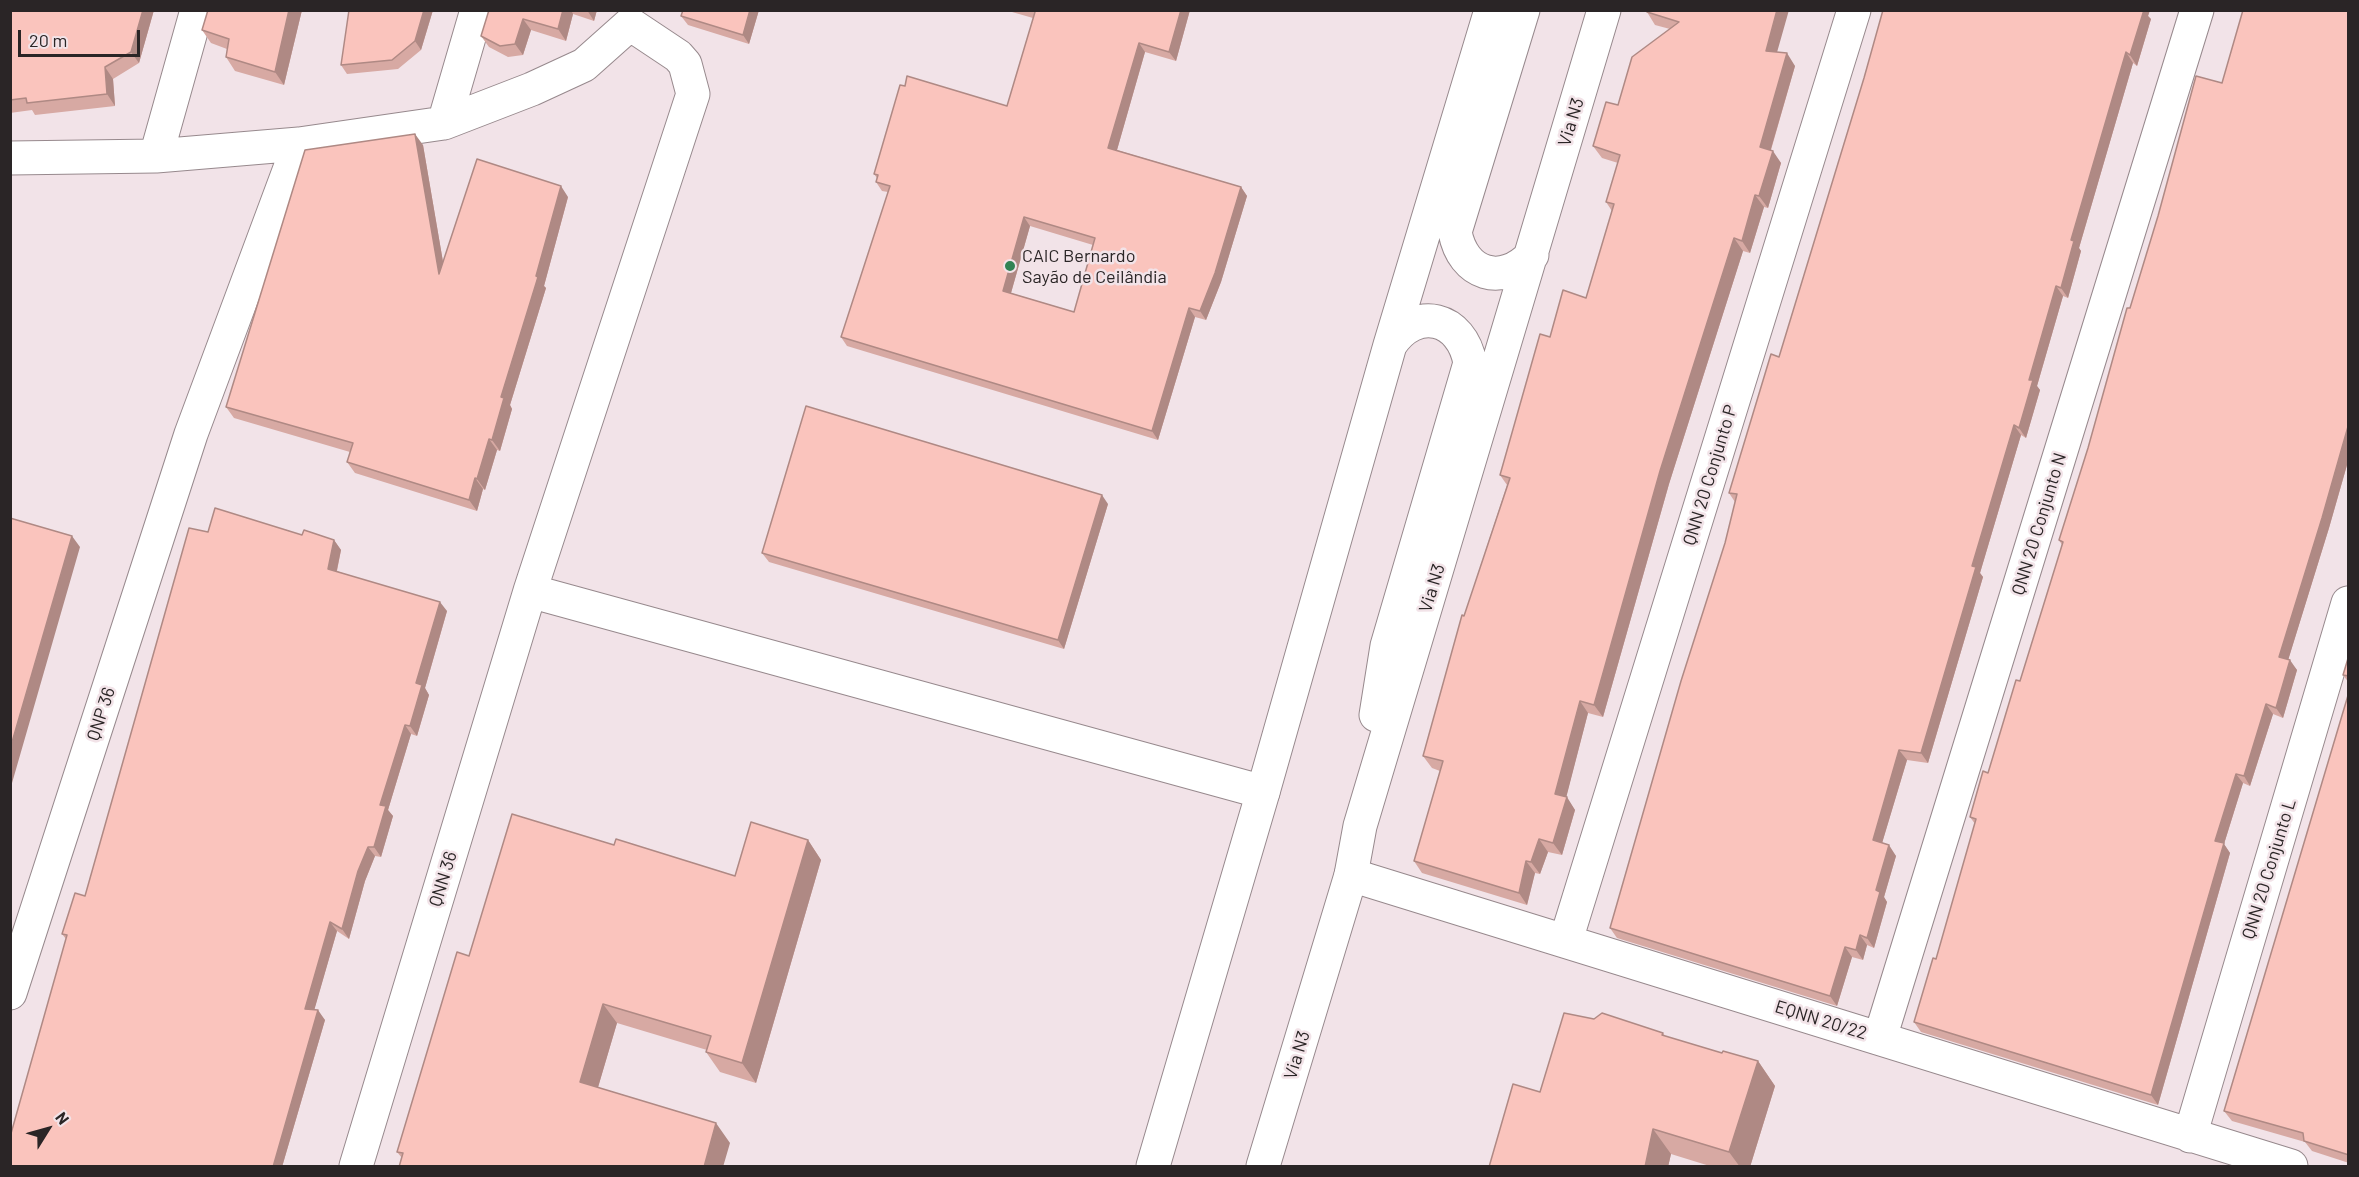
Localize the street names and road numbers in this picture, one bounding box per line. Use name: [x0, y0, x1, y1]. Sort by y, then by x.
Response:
street label: Via N3: [1553, 95, 1589, 149]
street label: QNN 20 Conjunto P: [1678, 402, 1742, 548]
street label: QNN 20 Conjunto N: [2007, 450, 2071, 598]
street label: Via N3: [1414, 561, 1450, 615]
street label: QNP 36: [82, 684, 120, 744]
street label: QNN 20 Conjunto L: [2237, 796, 2301, 942]
street label: QNN 36: [424, 849, 462, 909]
street label: EQNN 20/22: [1772, 996, 1870, 1044]
street label: Via N3: [1279, 1028, 1315, 1082]

